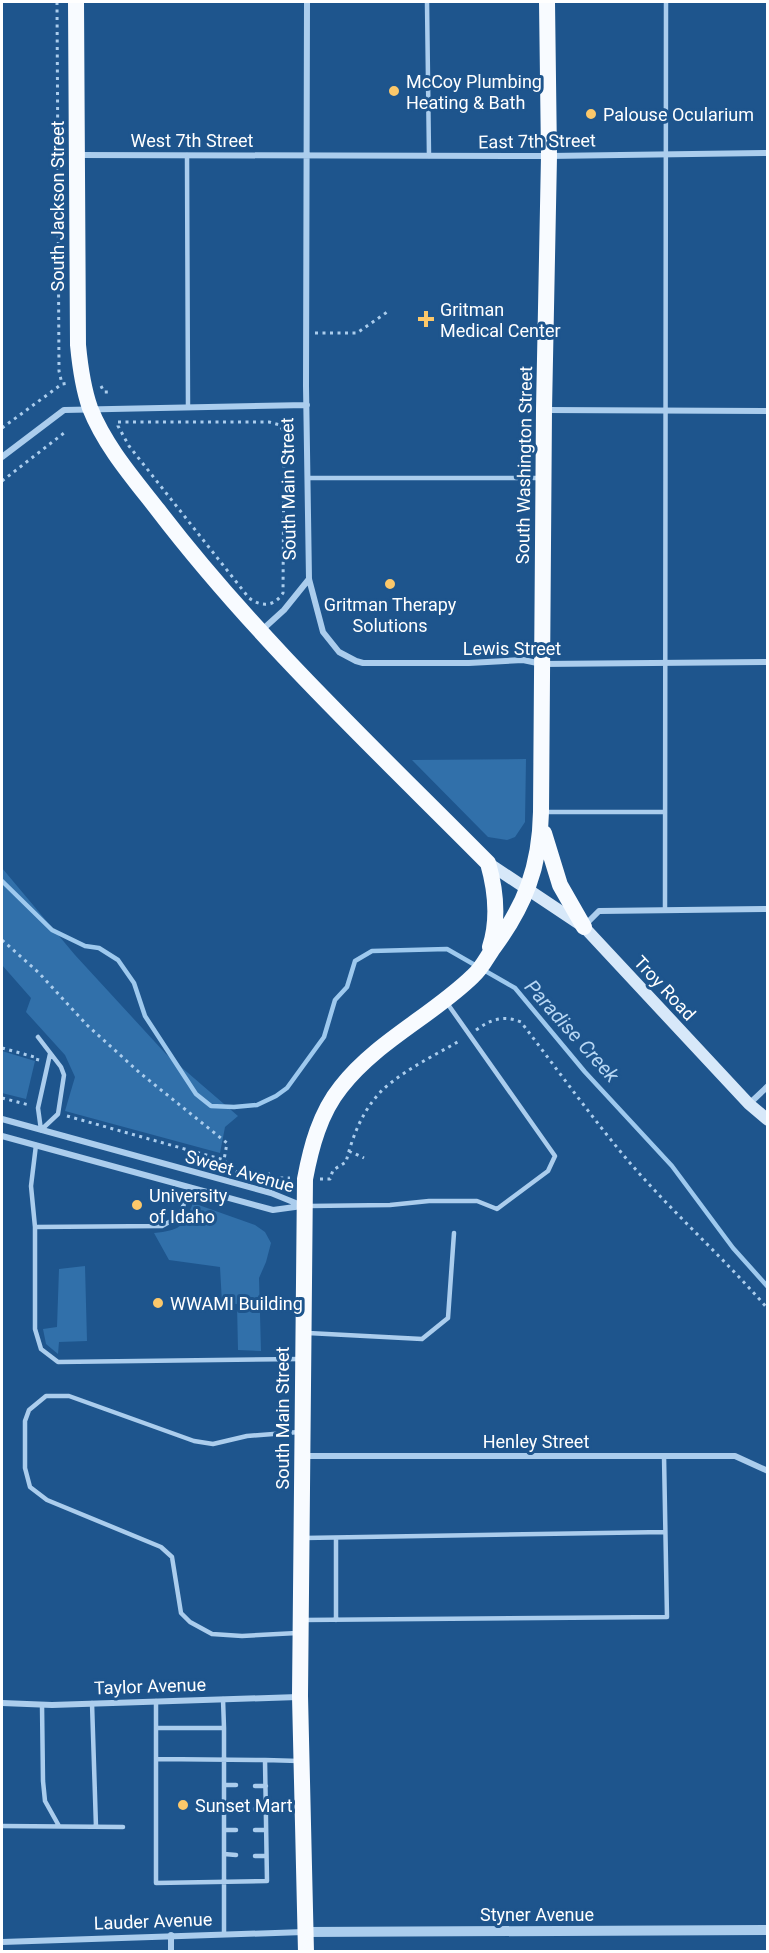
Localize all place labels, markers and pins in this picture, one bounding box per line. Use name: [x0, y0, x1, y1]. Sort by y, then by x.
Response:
place label: McCoy Plumbing Heating & Bath: [406, 71, 542, 113]
marker: McCoy Plumbing Heating & Bath: [387, 84, 401, 98]
place label: Palouse Ocularium: [603, 104, 754, 125]
marker: Palouse Ocularium: [584, 107, 598, 121]
place label: Gritman Medical Center: [440, 299, 561, 341]
marker: Gritman Medical Center: [417, 310, 435, 328]
marker: Gritman Therapy Solutions: [383, 577, 397, 591]
place label: Gritman Therapy Solutions: [324, 594, 457, 636]
place label: University of Idaho: [149, 1185, 228, 1227]
marker: University of Idaho: [130, 1198, 144, 1212]
place label: WWAMI Building: [170, 1293, 303, 1314]
marker: WWAMI Building: [151, 1296, 165, 1310]
place label: Sunset Mart: [195, 1795, 293, 1816]
marker: Sunset Mart: [176, 1798, 190, 1812]

